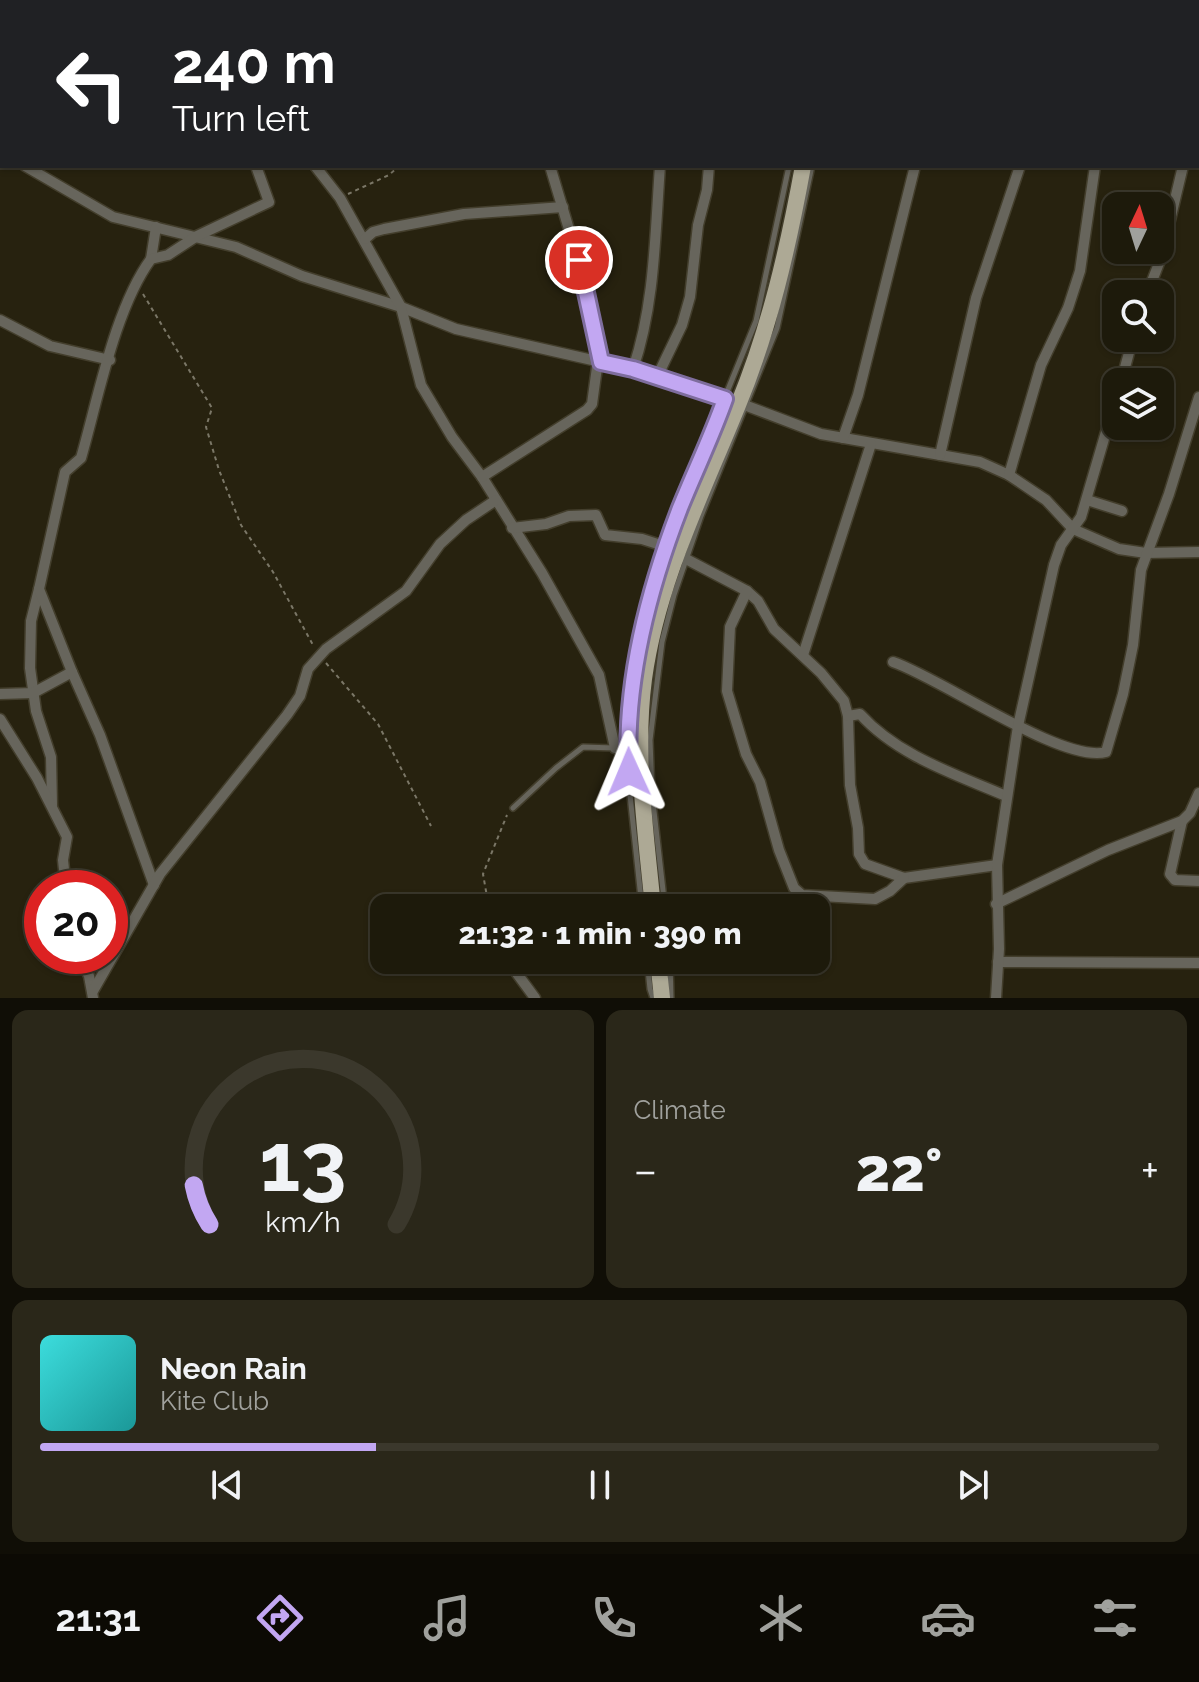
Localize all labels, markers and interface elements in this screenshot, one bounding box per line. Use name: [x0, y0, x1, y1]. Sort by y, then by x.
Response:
text: 240 m: [172, 30, 336, 96]
icon: left: [40, 32, 144, 136]
text: Turn left: [172, 97, 310, 139]
north arrow: [1102, 192, 1174, 264]
map controls: [1102, 192, 1174, 440]
pin: [545, 226, 613, 294]
icon: arrive: [557, 238, 601, 282]
button: search: [1102, 280, 1174, 352]
button: layers: [1102, 368, 1174, 440]
position arrow: [587, 730, 671, 814]
speed limit sign: 20: [24, 870, 128, 974]
text: 21:32 · 1 min · 390 m: [458, 916, 742, 951]
text: Climate: [634, 1095, 726, 1125]
text: 13: [259, 1113, 347, 1210]
text: 22°: [856, 1135, 942, 1205]
text: −: [634, 1145, 657, 1196]
text: +: [1141, 1145, 1159, 1196]
text: km/h: [265, 1205, 340, 1239]
text: Neon Rain: [160, 1351, 307, 1386]
text: Kite Club: [160, 1386, 269, 1416]
icon: previous: [205, 1463, 249, 1507]
icon: pause: [578, 1463, 622, 1507]
icon: next: [951, 1463, 995, 1507]
icon: directions: [252, 1590, 308, 1646]
icon: music: [419, 1590, 475, 1646]
icon: phone: [586, 1590, 642, 1646]
icon: climate: [753, 1590, 809, 1646]
icon: car: [920, 1590, 976, 1646]
icon: filters: [1087, 1590, 1143, 1646]
text: 21:31: [56, 1597, 140, 1639]

